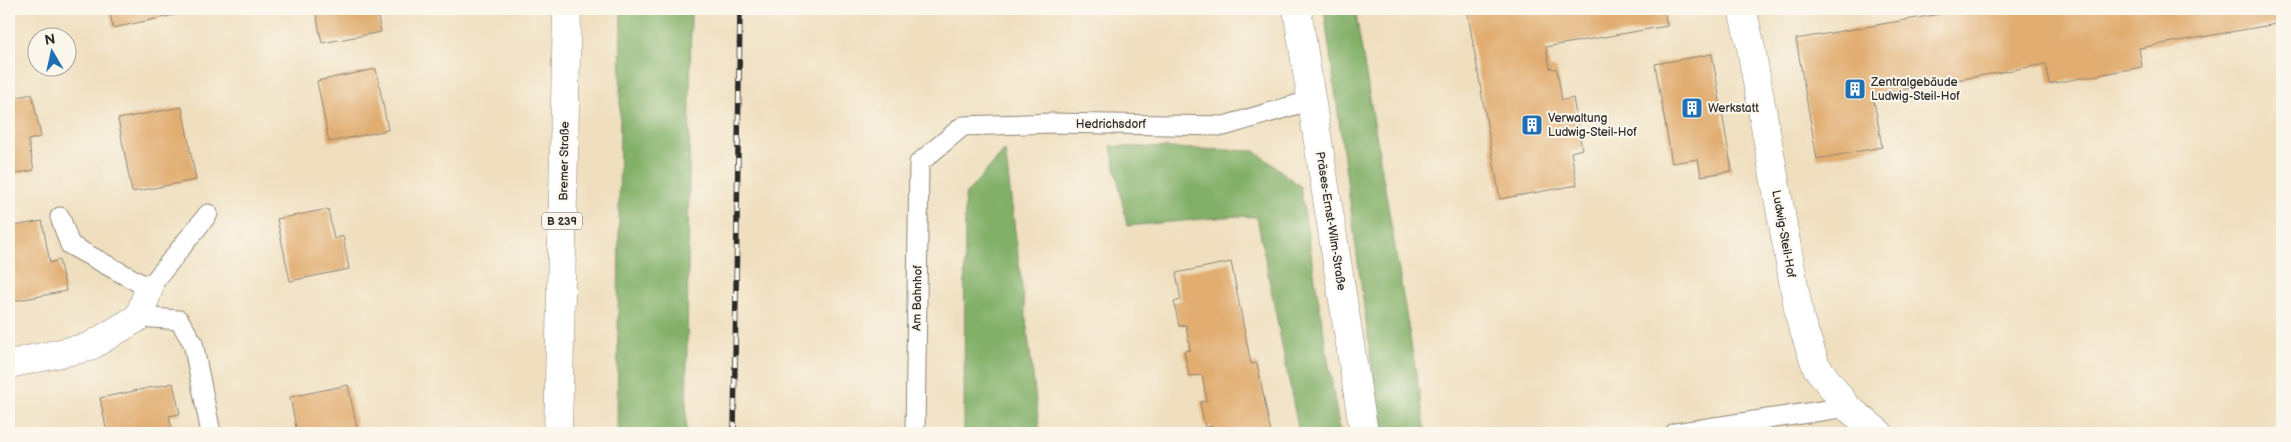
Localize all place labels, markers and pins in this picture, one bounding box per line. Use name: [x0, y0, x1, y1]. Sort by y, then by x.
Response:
place label: Zentralgebäude Ludwig-Steil-Hof: [1870, 75, 1960, 104]
building icon: Zentralgebäude Ludwig-Steil-Hof: [1843, 77, 1867, 101]
building icon: Werkstatt: [1680, 96, 1704, 120]
place label: Werkstatt: [1708, 101, 1759, 116]
place label: Verwaltung Ludwig-Steil-Hof: [1548, 111, 1637, 140]
building icon: Verwaltung Ludwig-Steil-Hof: [1520, 113, 1544, 137]

